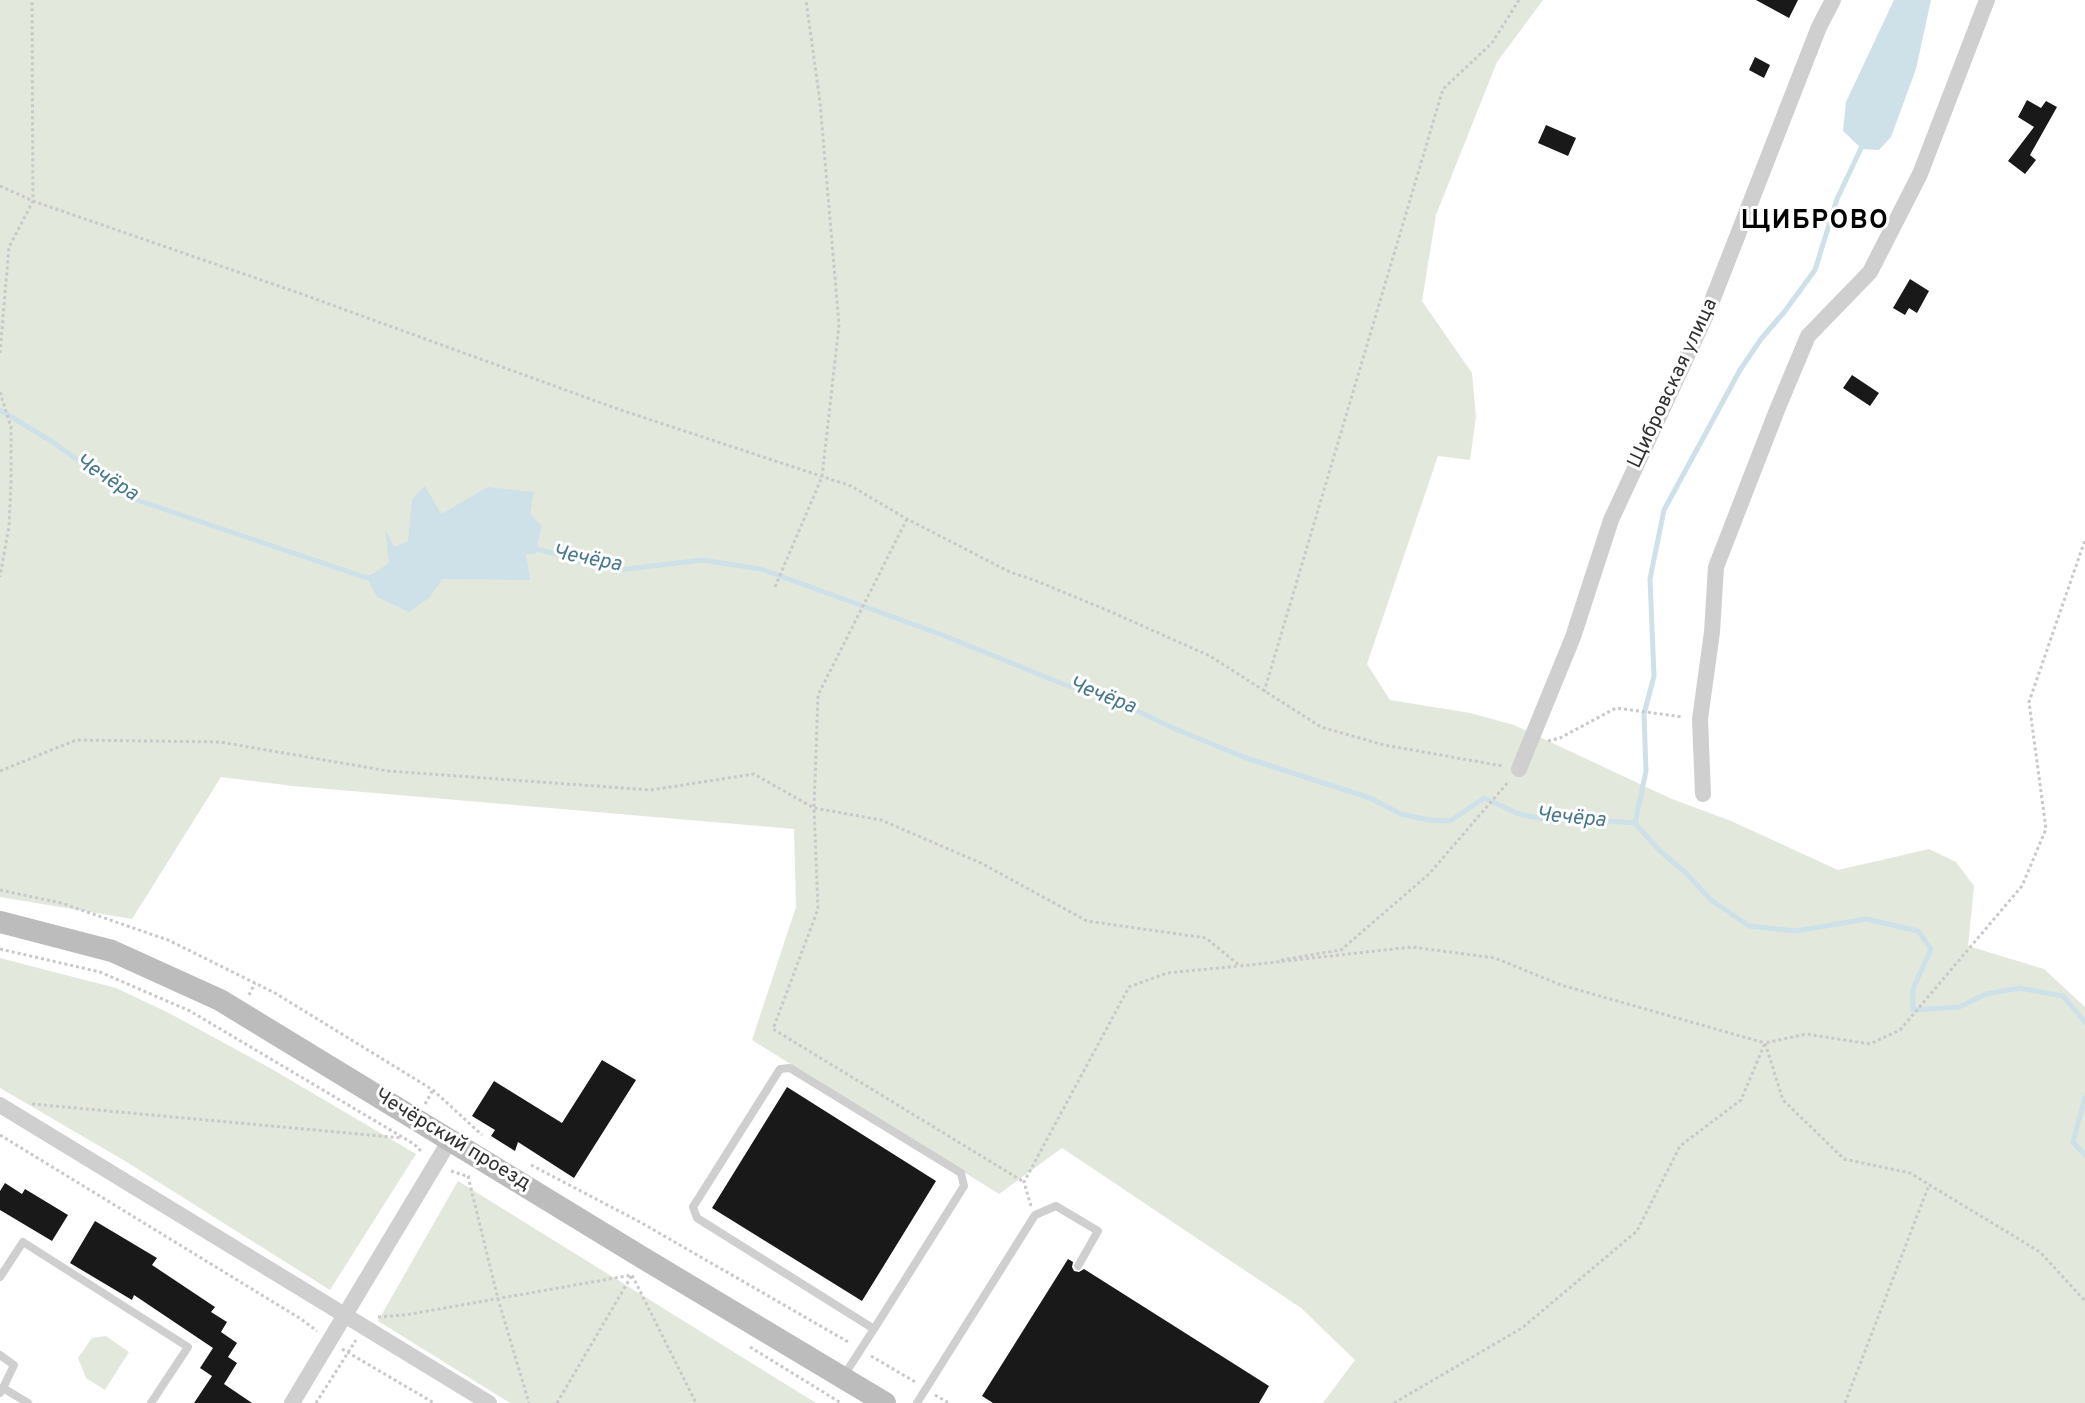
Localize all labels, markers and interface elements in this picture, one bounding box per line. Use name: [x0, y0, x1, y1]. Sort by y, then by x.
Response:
district label: ЩИБРОВО: [1741, 207, 1889, 239]
street label: Щибровская улица: [1624, 295, 1724, 473]
water label: Чечёра: [70, 450, 142, 508]
water label: Чечёра: [551, 541, 623, 579]
water label: Чечёра: [1065, 673, 1139, 721]
water label: Чечёра: [1535, 803, 1607, 835]
street label: Чечёрский проезд: [370, 1085, 534, 1197]

